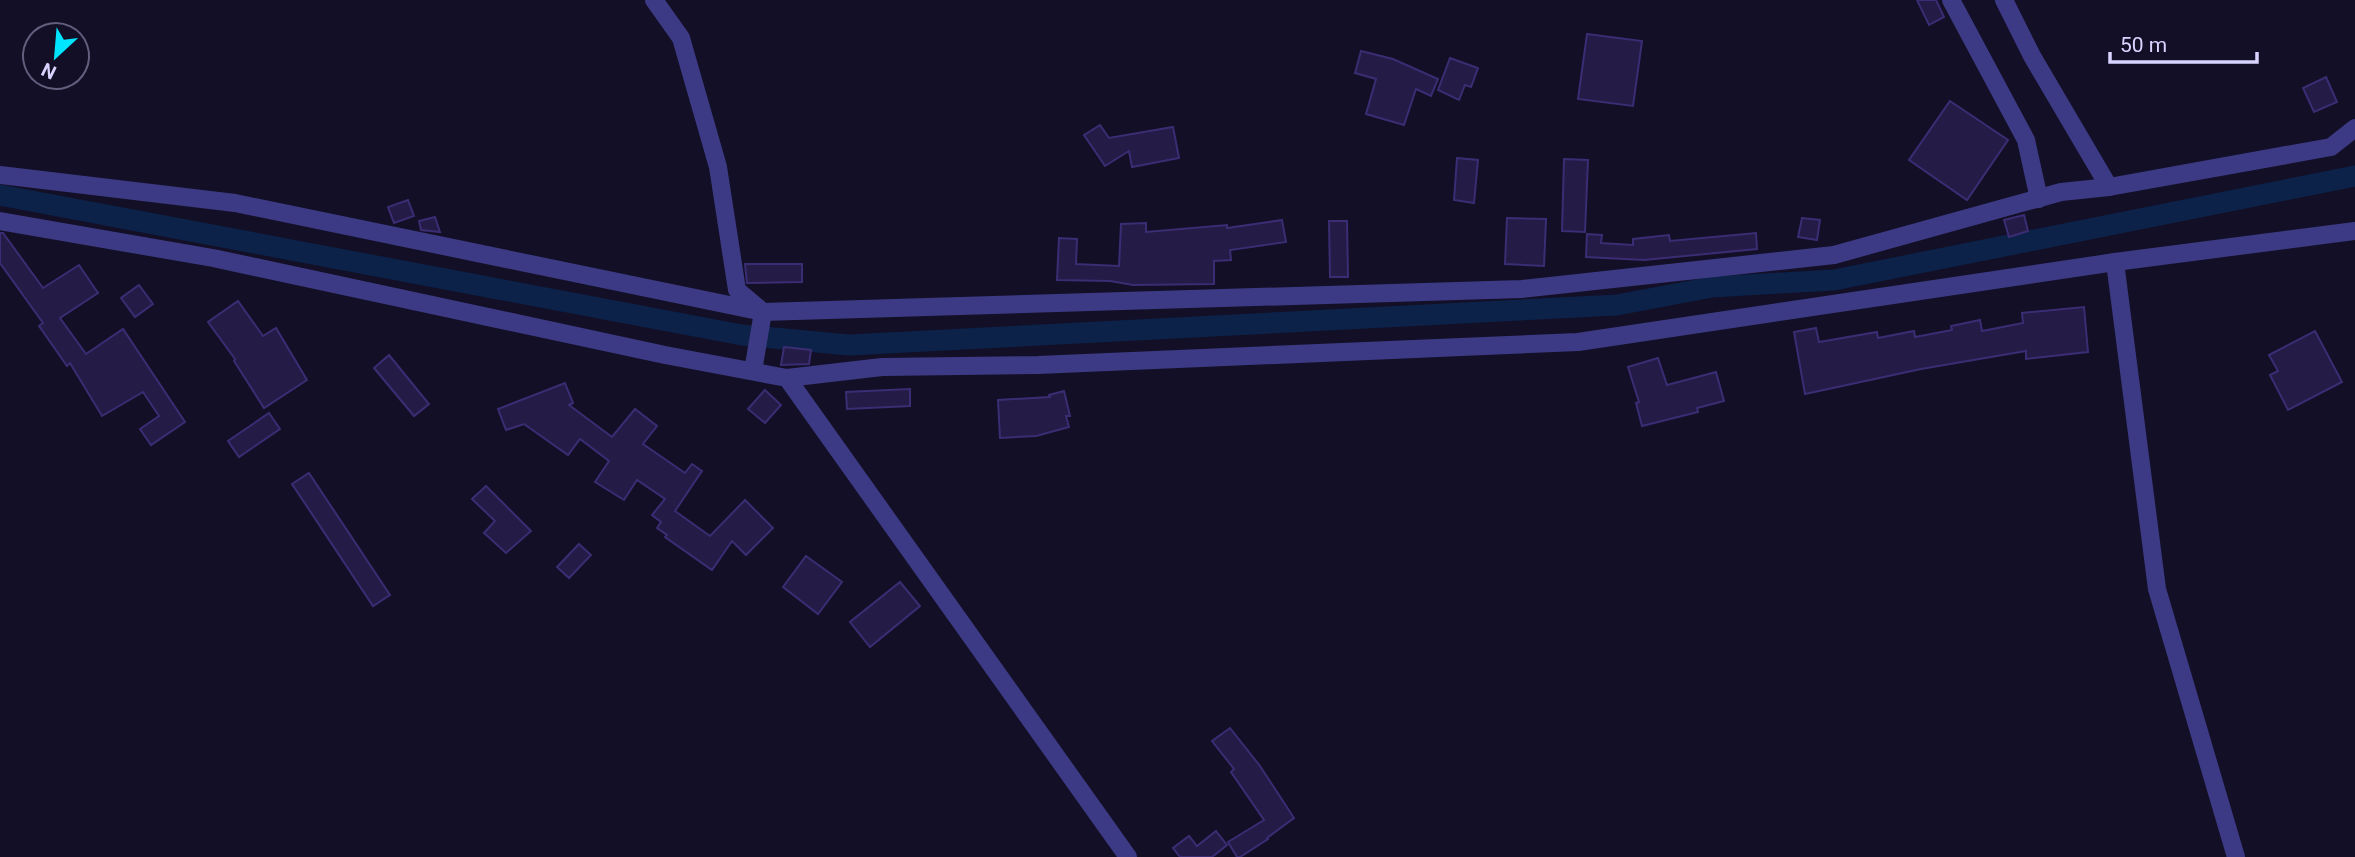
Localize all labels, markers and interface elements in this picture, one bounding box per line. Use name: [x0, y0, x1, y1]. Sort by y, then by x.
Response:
north arrow: [21, 21, 91, 91]
scale bar: [2110, 21, 2257, 65]
text: 50 m: [2120, 33, 2167, 57]
text: N: [38, 58, 60, 84]

